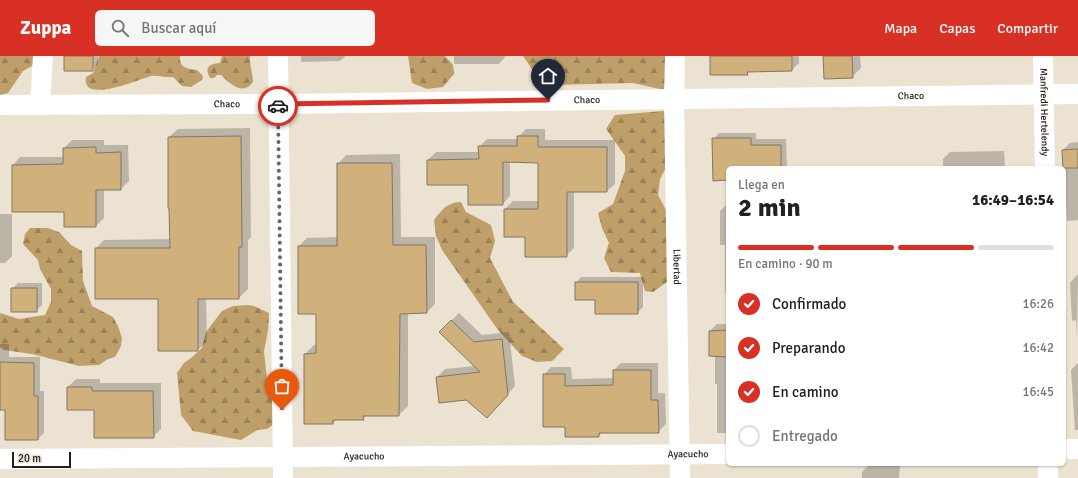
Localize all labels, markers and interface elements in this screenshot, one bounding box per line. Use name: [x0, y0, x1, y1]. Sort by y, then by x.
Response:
search box: [95, 10, 375, 46]
text: Zuppa: [20, 16, 71, 40]
icon: search: [109, 17, 131, 39]
text: Buscar aquí: [141, 19, 216, 37]
text: Mapa: [884, 20, 917, 37]
text: Capas: [939, 20, 975, 37]
text: Compartir: [997, 20, 1058, 37]
pin: [531, 59, 565, 100]
icon: home: [537, 65, 559, 87]
street label: Manfredi Hertelendy: [1037, 68, 1051, 157]
courier: [258, 86, 298, 126]
street label: Chaco: [898, 90, 924, 102]
street label: Chaco: [574, 94, 600, 106]
icon: car: [267, 95, 289, 117]
street label: Chaco: [214, 98, 240, 110]
text: Llega en: [738, 177, 785, 193]
text: 16:49–16:54: [972, 191, 1054, 209]
text: 2 min: [738, 192, 801, 224]
street label: Libertad: [670, 249, 683, 285]
text: En camino · 90 m: [738, 256, 833, 272]
icon: check: [738, 293, 760, 315]
text: Confirmado: [772, 295, 846, 313]
text: 16:26: [1022, 296, 1054, 312]
icon: check: [738, 337, 760, 359]
text: Preparando: [772, 339, 846, 357]
text: 16:42: [1022, 340, 1054, 356]
pin: [265, 369, 299, 410]
icon: bag: [271, 375, 293, 397]
icon: check: [738, 381, 760, 403]
text: En camino: [772, 383, 839, 401]
text: 16:45: [1022, 384, 1054, 400]
text: Entregado: [772, 427, 838, 445]
street label: Ayacucho: [667, 448, 709, 460]
scale bar: [12, 450, 71, 469]
street label: Ayacucho: [343, 450, 385, 463]
text: 20 m: [18, 452, 41, 465]

